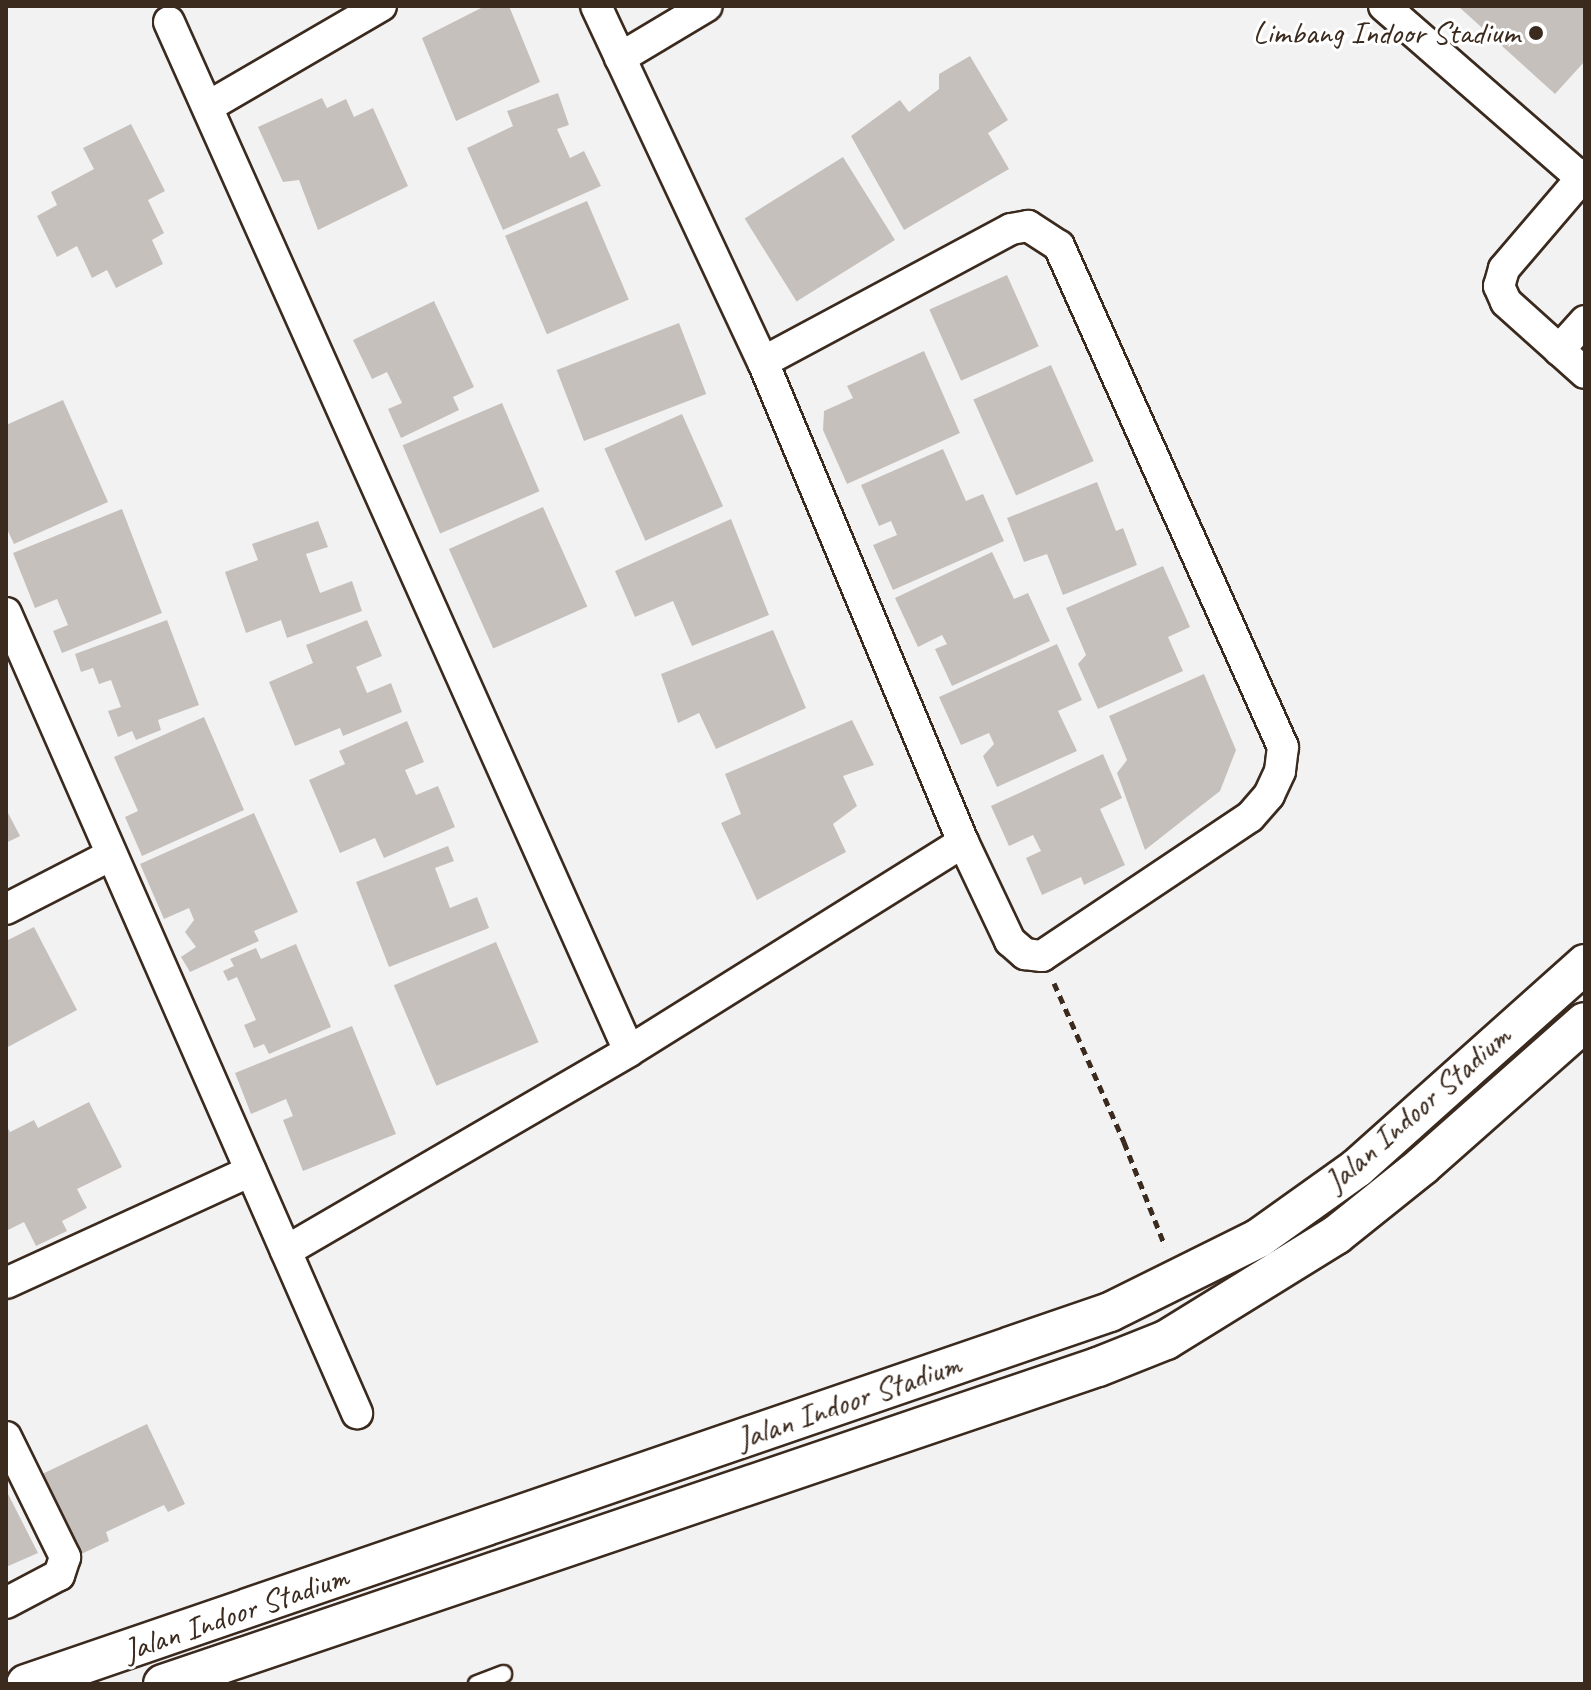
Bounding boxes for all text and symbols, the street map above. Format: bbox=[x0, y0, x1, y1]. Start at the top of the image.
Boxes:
place label: Limbang Indoor Stadium bbox=[1251, 14, 1520, 52]
marker: Limbang Indoor Stadium bbox=[1527, 24, 1545, 42]
street label: Jalan Indoor Stadium bbox=[1317, 1018, 1519, 1200]
street label: Jalan Indoor Stadium bbox=[732, 1346, 966, 1458]
street label: Jalan Indoor Stadium bbox=[119, 1558, 353, 1670]

